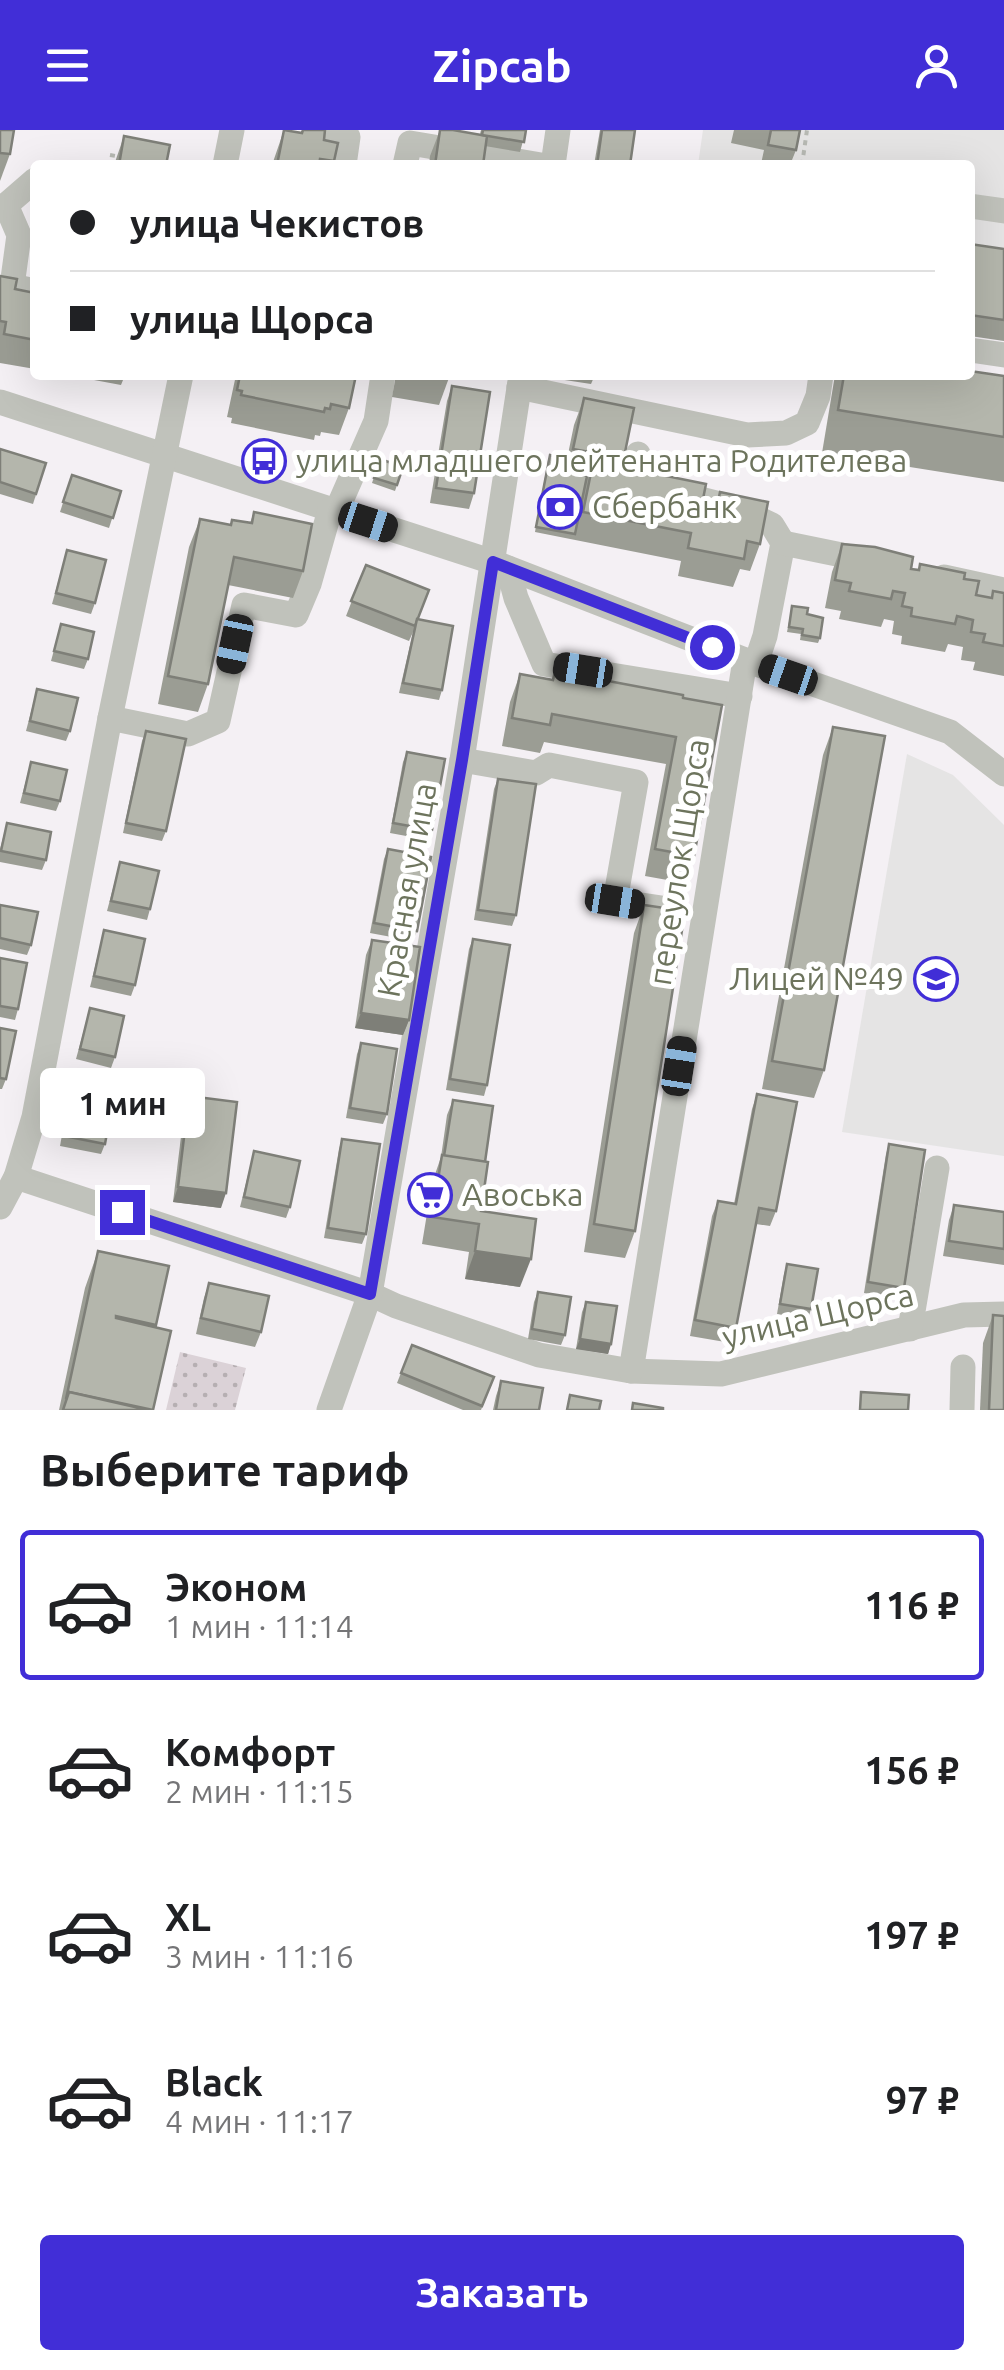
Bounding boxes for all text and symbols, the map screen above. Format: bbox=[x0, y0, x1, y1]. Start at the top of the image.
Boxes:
icon: menu bbox=[40, 38, 95, 93]
icon: person bbox=[909, 38, 964, 93]
text: Zipcab bbox=[432, 40, 572, 91]
text: улица Чекистов bbox=[130, 202, 424, 244]
text: улица Щорса bbox=[130, 298, 374, 340]
bus stop icon: улица младшего лейтенанта Родителева bbox=[241, 438, 287, 484]
place label: улица младшего лейтенанта Родителева bbox=[296, 442, 907, 478]
bank icon: Сбербанк bbox=[537, 484, 583, 530]
place label: Сбербанк bbox=[592, 488, 737, 524]
car bbox=[335, 498, 401, 546]
car bbox=[214, 612, 256, 676]
route start bbox=[690, 625, 735, 670]
car bbox=[551, 650, 615, 690]
car bbox=[755, 651, 821, 699]
street label: переулок Щорса bbox=[641, 736, 715, 988]
street label: Красная улица bbox=[369, 780, 443, 1000]
car bbox=[583, 881, 647, 921]
school or university icon: Лицей №49 bbox=[913, 956, 959, 1002]
place label: Лицей №49 bbox=[729, 960, 904, 996]
car bbox=[659, 1034, 699, 1098]
callout: 1 мин bbox=[39, 1067, 204, 1137]
text: 1 мин bbox=[78, 1085, 167, 1121]
supermarket icon: Авоська bbox=[407, 1172, 453, 1218]
place label: Авоська bbox=[462, 1176, 584, 1212]
route end bbox=[100, 1190, 145, 1235]
street label: улица Щорса bbox=[719, 1276, 917, 1355]
text: Выберите тариф bbox=[40, 1444, 410, 1495]
icon: car bbox=[45, 1560, 135, 1650]
text: Эконом bbox=[165, 1566, 307, 1608]
text: 116 ₽ bbox=[864, 1584, 959, 1626]
text: 1 мин · 11:14 bbox=[165, 1608, 354, 1644]
icon: car bbox=[45, 1725, 135, 1815]
text: Комфорт bbox=[165, 1731, 335, 1773]
text: 156 ₽ bbox=[864, 1749, 959, 1791]
text: 2 мин · 11:15 bbox=[165, 1773, 354, 1809]
icon: car bbox=[45, 1890, 135, 1980]
text: XL bbox=[165, 1896, 211, 1938]
text: 197 ₽ bbox=[864, 1914, 959, 1956]
text: 3 мин · 11:16 bbox=[165, 1938, 354, 1974]
icon: car bbox=[45, 2055, 135, 2145]
text: Black bbox=[165, 2061, 263, 2103]
text: 97 ₽ bbox=[886, 2079, 959, 2121]
text: 4 мин · 11:17 bbox=[165, 2103, 354, 2139]
button: Заказать bbox=[40, 2235, 964, 2350]

